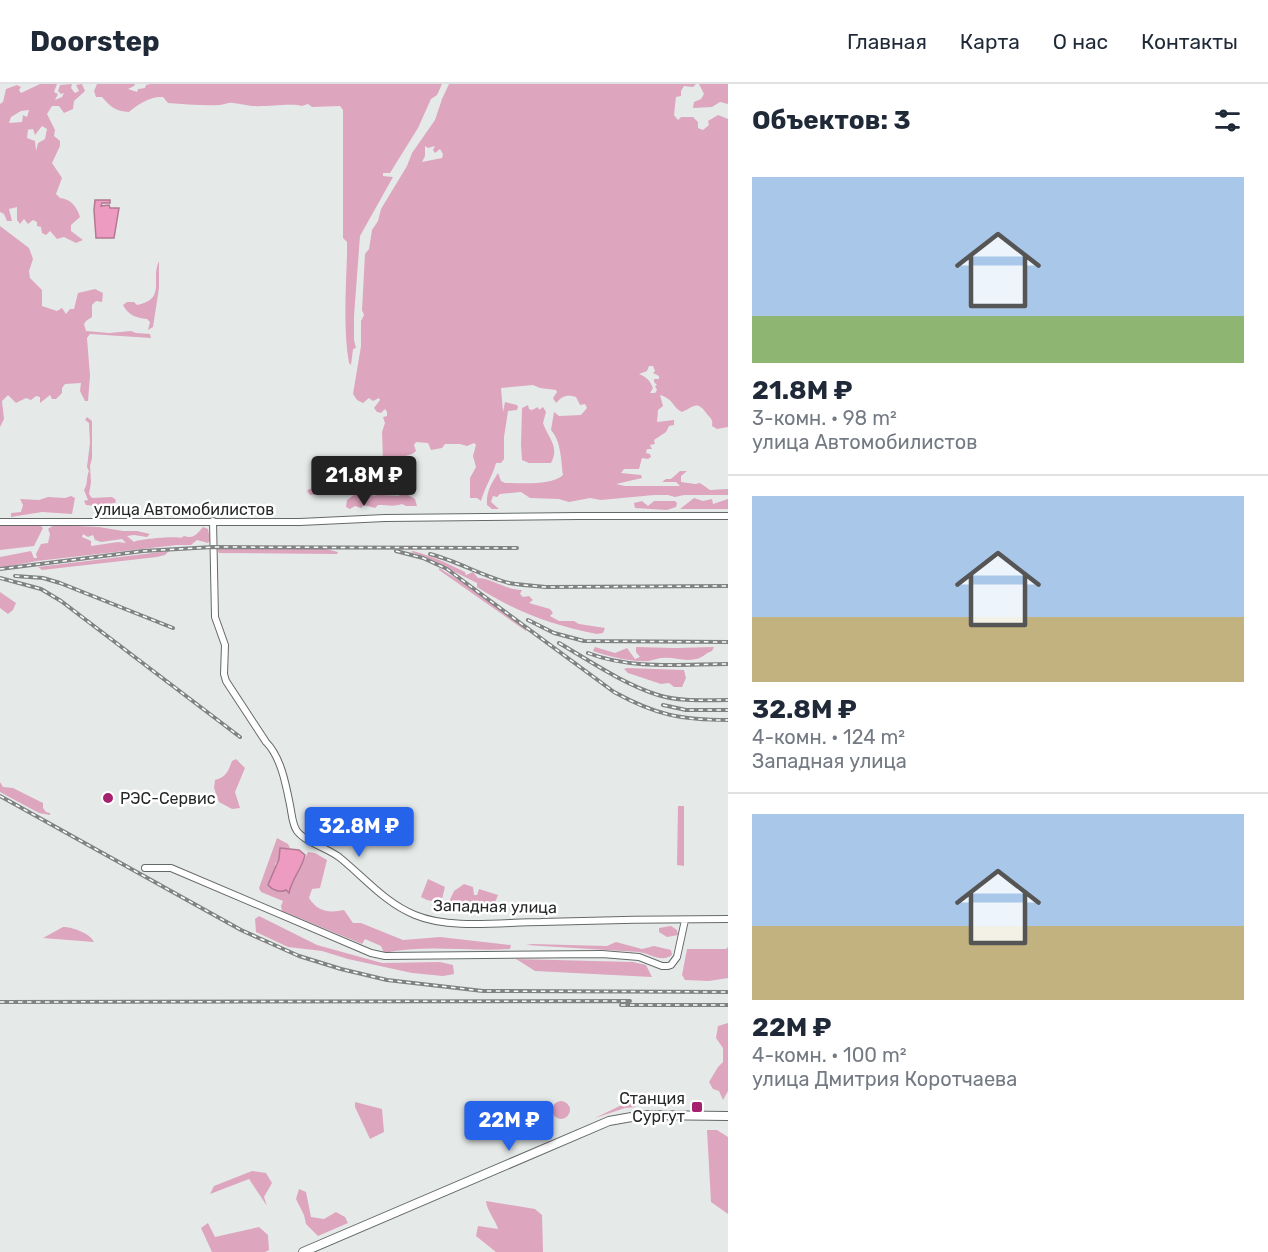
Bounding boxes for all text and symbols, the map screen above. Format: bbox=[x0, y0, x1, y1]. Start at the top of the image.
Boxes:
text: Doorstep bbox=[30, 25, 160, 58]
text: Главная bbox=[847, 29, 927, 54]
text: Карта bbox=[960, 29, 1020, 54]
text: О нас bbox=[1053, 29, 1108, 54]
text: Контакты bbox=[1141, 29, 1238, 54]
icon: filters bbox=[1211, 104, 1244, 137]
text: Объектов: 3 bbox=[752, 105, 911, 136]
icon: home bbox=[944, 216, 1052, 324]
text: 21.8M ₽ bbox=[752, 375, 853, 406]
text: 3-комн. · 98 m² bbox=[752, 406, 897, 430]
text: улица Автомобилистов bbox=[752, 430, 977, 454]
pin: 21.8M ₽ bbox=[309, 456, 419, 507]
text: 21.8M ₽ bbox=[325, 463, 403, 487]
street label: улица Автомобилистов bbox=[94, 500, 274, 519]
icon: home bbox=[944, 535, 1052, 643]
text: 32.8M ₽ bbox=[752, 694, 857, 725]
text: 4-комн. · 124 m² bbox=[752, 725, 905, 749]
text: Западная улица bbox=[752, 749, 907, 773]
place label: РЭС-Сервис bbox=[120, 789, 216, 808]
marker: РЭС-Сервис bbox=[101, 791, 115, 805]
pin: 32.8M ₽ bbox=[304, 807, 414, 858]
text: 32.8M ₽ bbox=[319, 814, 399, 838]
icon: home bbox=[944, 853, 1052, 961]
street label: Западная улица bbox=[433, 896, 557, 917]
text: 22M ₽ bbox=[752, 1012, 832, 1043]
text: 4-комн. · 100 m² bbox=[752, 1043, 907, 1067]
text: улица Дмитрия Коротчаева bbox=[752, 1067, 1017, 1091]
place label: Станция Сургут bbox=[619, 1089, 685, 1126]
marker: Станция Сургут bbox=[690, 1100, 704, 1114]
pin: 22M ₽ bbox=[467, 1101, 551, 1152]
text: 22M ₽ bbox=[478, 1108, 540, 1132]

